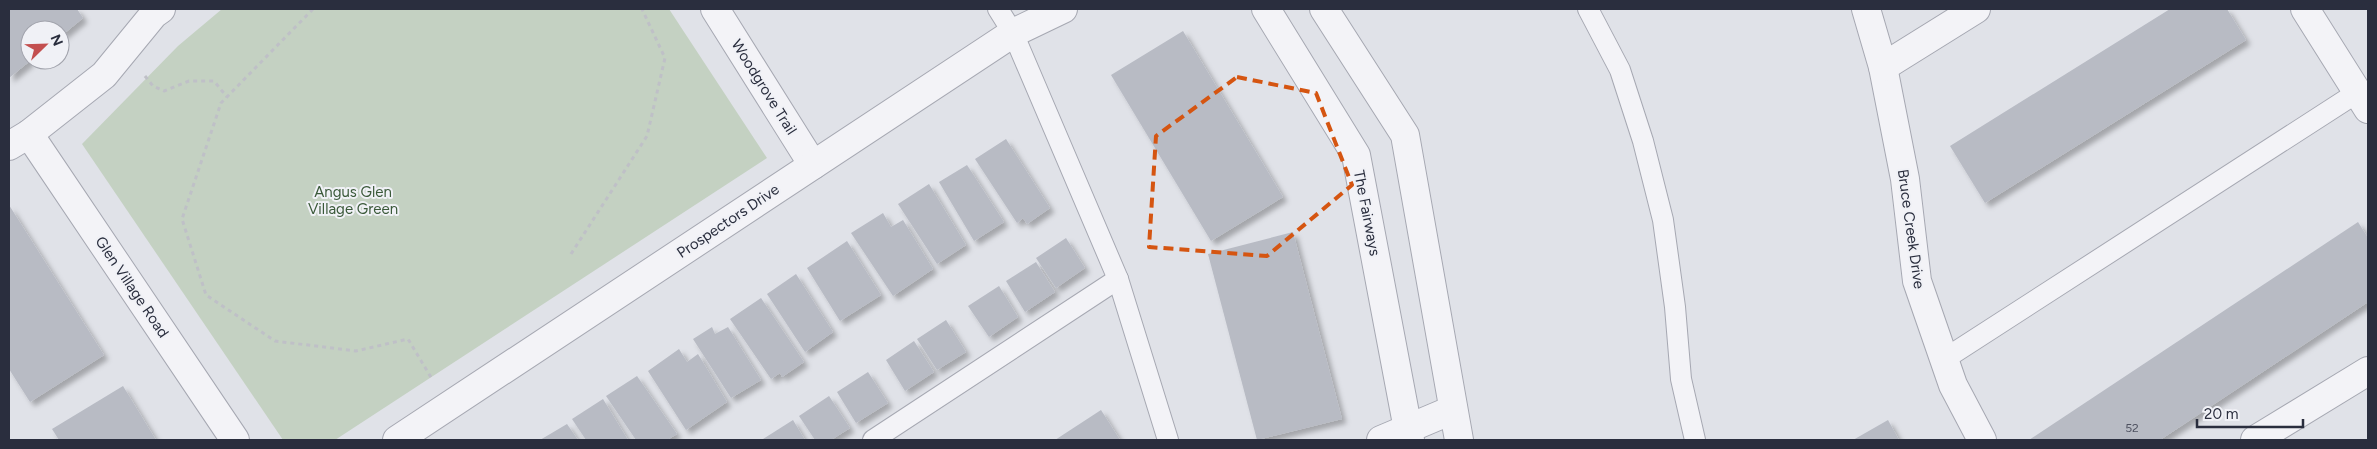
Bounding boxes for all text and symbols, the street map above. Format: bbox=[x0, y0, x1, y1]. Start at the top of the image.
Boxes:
north arrow bbox=[20, 20, 70, 70]
text: N bbox=[47, 32, 66, 48]
street label: Woodgrove Trail bbox=[727, 36, 801, 138]
street label: Bruce Creek Drive bbox=[1894, 168, 1928, 290]
street label: The Fairways bbox=[1350, 169, 1384, 257]
street label: Prospectors Drive bbox=[673, 180, 783, 262]
park label: Angus Glen Village Green bbox=[308, 183, 398, 218]
street label: Glen Village Road bbox=[91, 233, 173, 341]
scale bar bbox=[2197, 396, 2303, 428]
text: 20 m bbox=[2204, 405, 2238, 423]
house number: 52 bbox=[2125, 421, 2139, 435]

